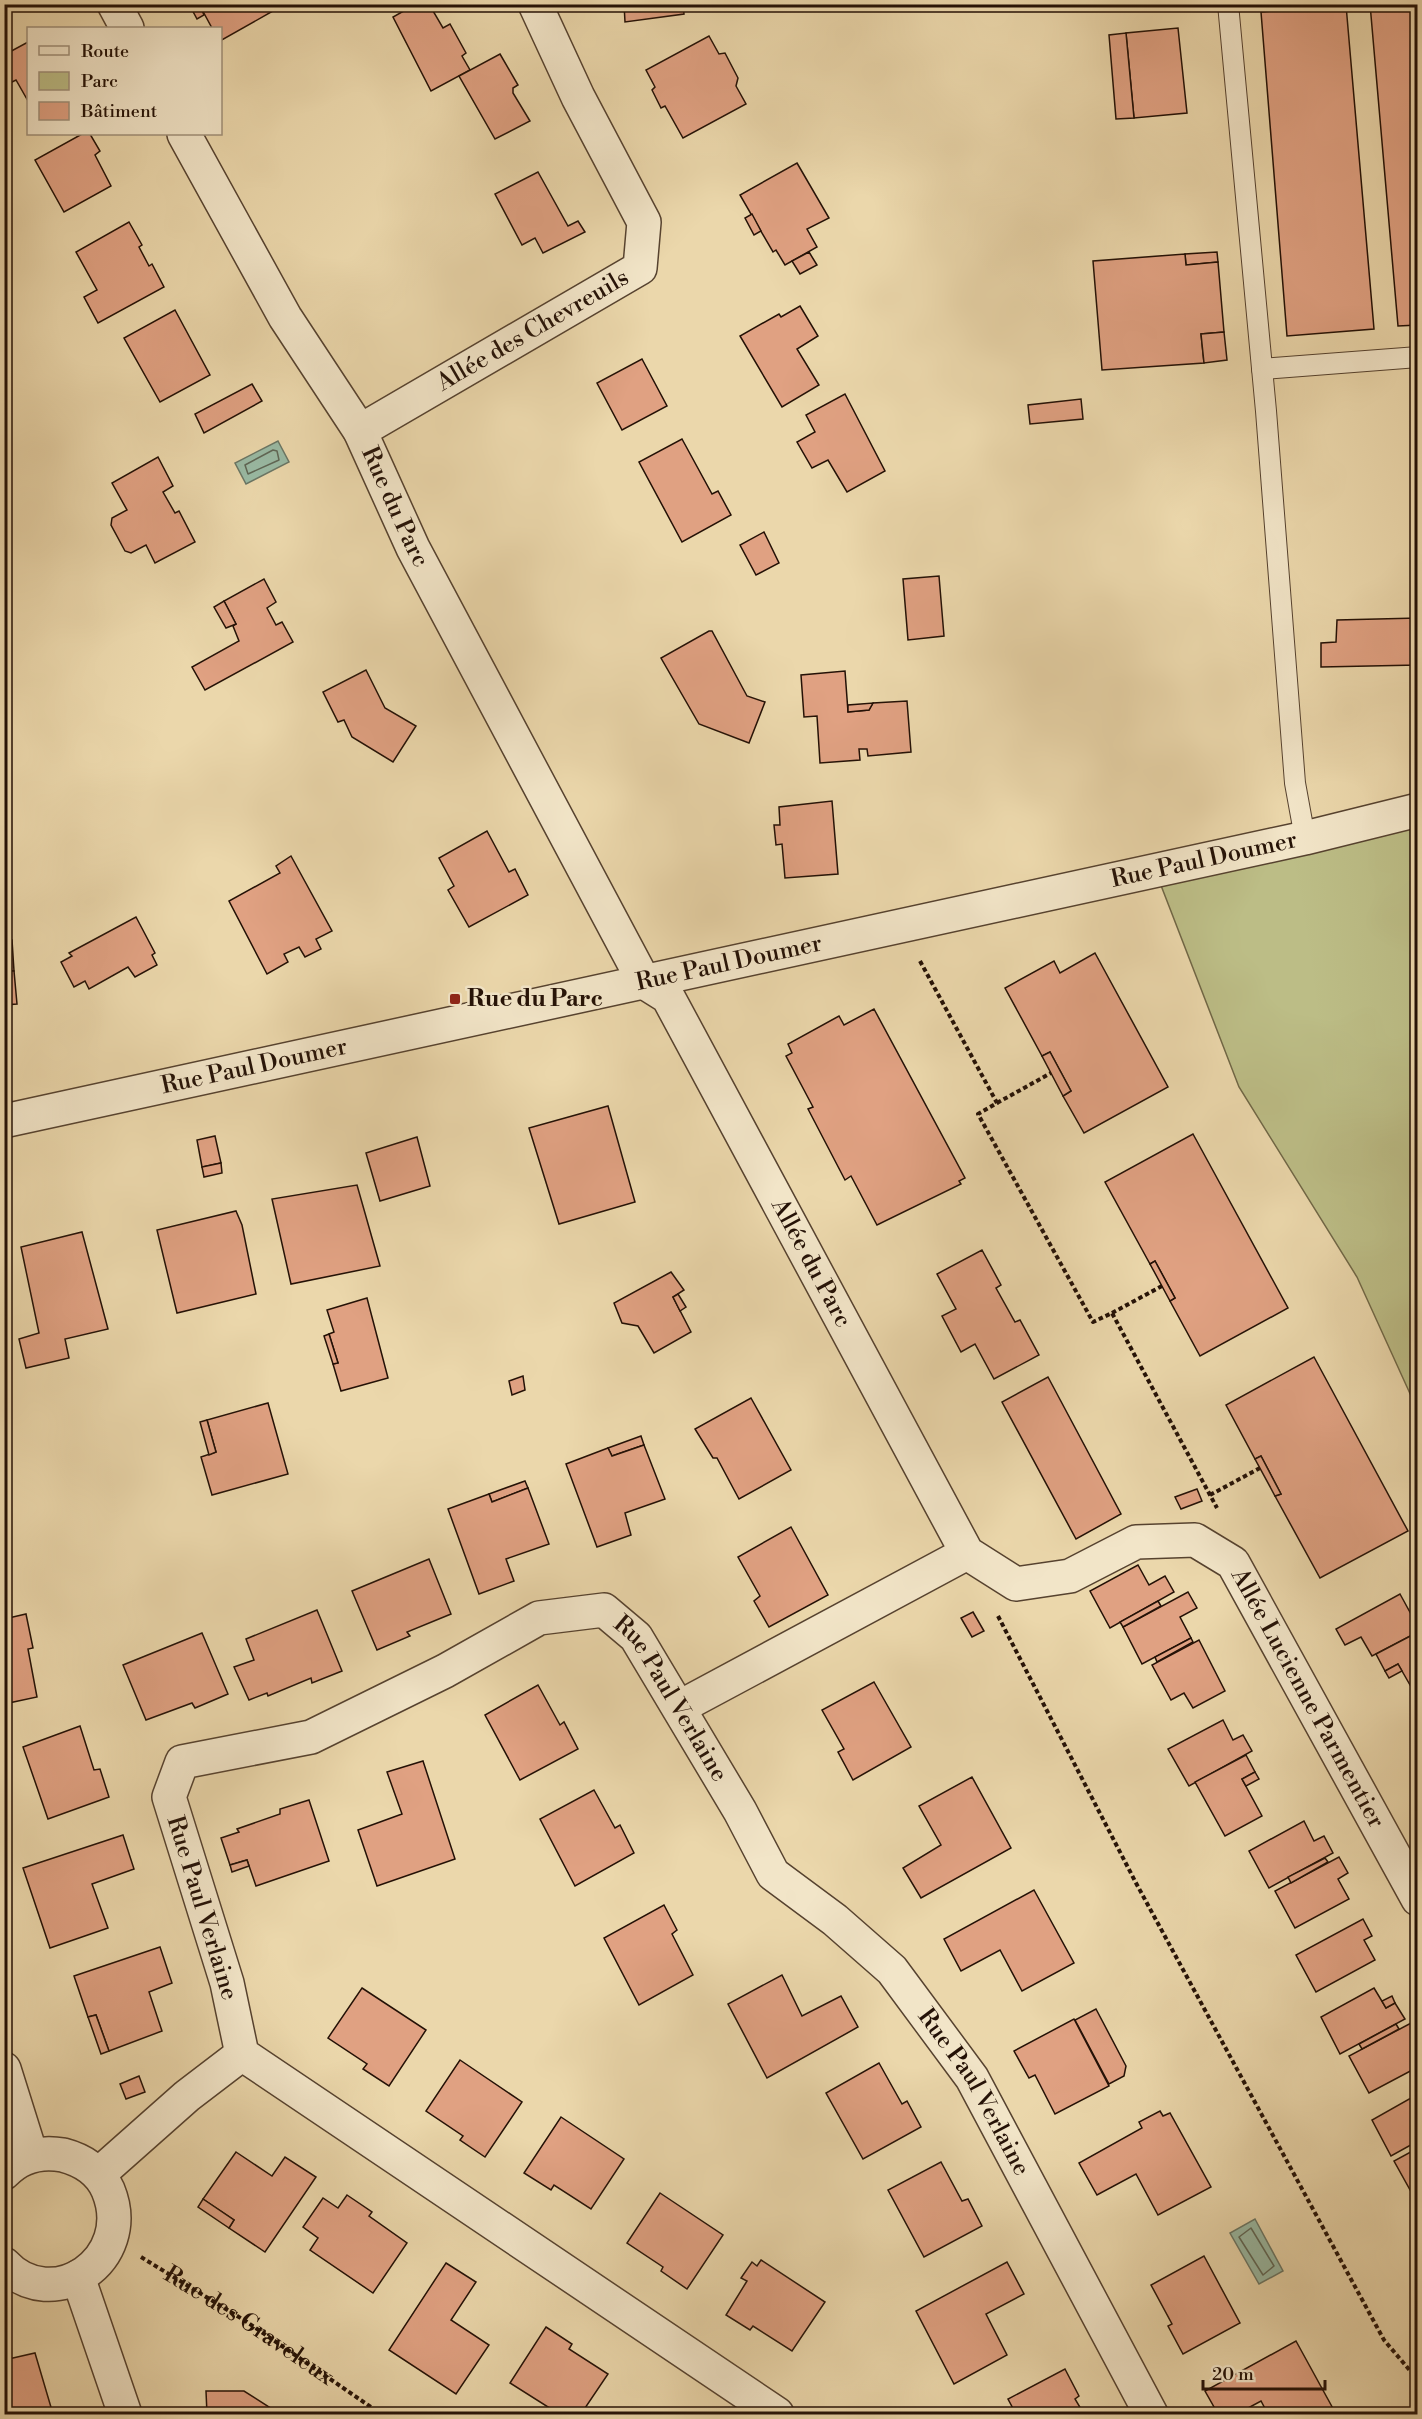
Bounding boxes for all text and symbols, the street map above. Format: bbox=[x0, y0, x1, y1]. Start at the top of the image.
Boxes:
legend bbox=[27, 27, 222, 135]
text: Route bbox=[81, 40, 129, 63]
text: Parc bbox=[81, 70, 118, 93]
text: Bâtiment bbox=[80, 100, 158, 123]
street label: Allée des Chevreuils bbox=[430, 263, 634, 399]
street label: Rue du Parc bbox=[354, 442, 435, 572]
street label: Rue Paul Doumer bbox=[1108, 825, 1300, 895]
street label: Rue Paul Doumer bbox=[633, 928, 825, 998]
place label: Rue du Parc bbox=[467, 984, 603, 1014]
marker: Rue du Parc bbox=[448, 992, 462, 1006]
street label: Rue Paul Doumer bbox=[158, 1032, 350, 1101]
street label: Allée du Parc bbox=[764, 1193, 858, 1333]
street label: Allée Lucienne Parmentier bbox=[1224, 1562, 1391, 1833]
street label: Rue Paul Verlaine bbox=[607, 1609, 734, 1787]
street label: Rue Paul Verlaine bbox=[160, 1812, 244, 2004]
street label: Rue Paul Verlaine bbox=[911, 2003, 1036, 2181]
street label: Rue des Graveleux bbox=[158, 2260, 341, 2393]
scale bar bbox=[1203, 2353, 1324, 2391]
text: 20 m bbox=[1212, 2363, 1254, 2386]

